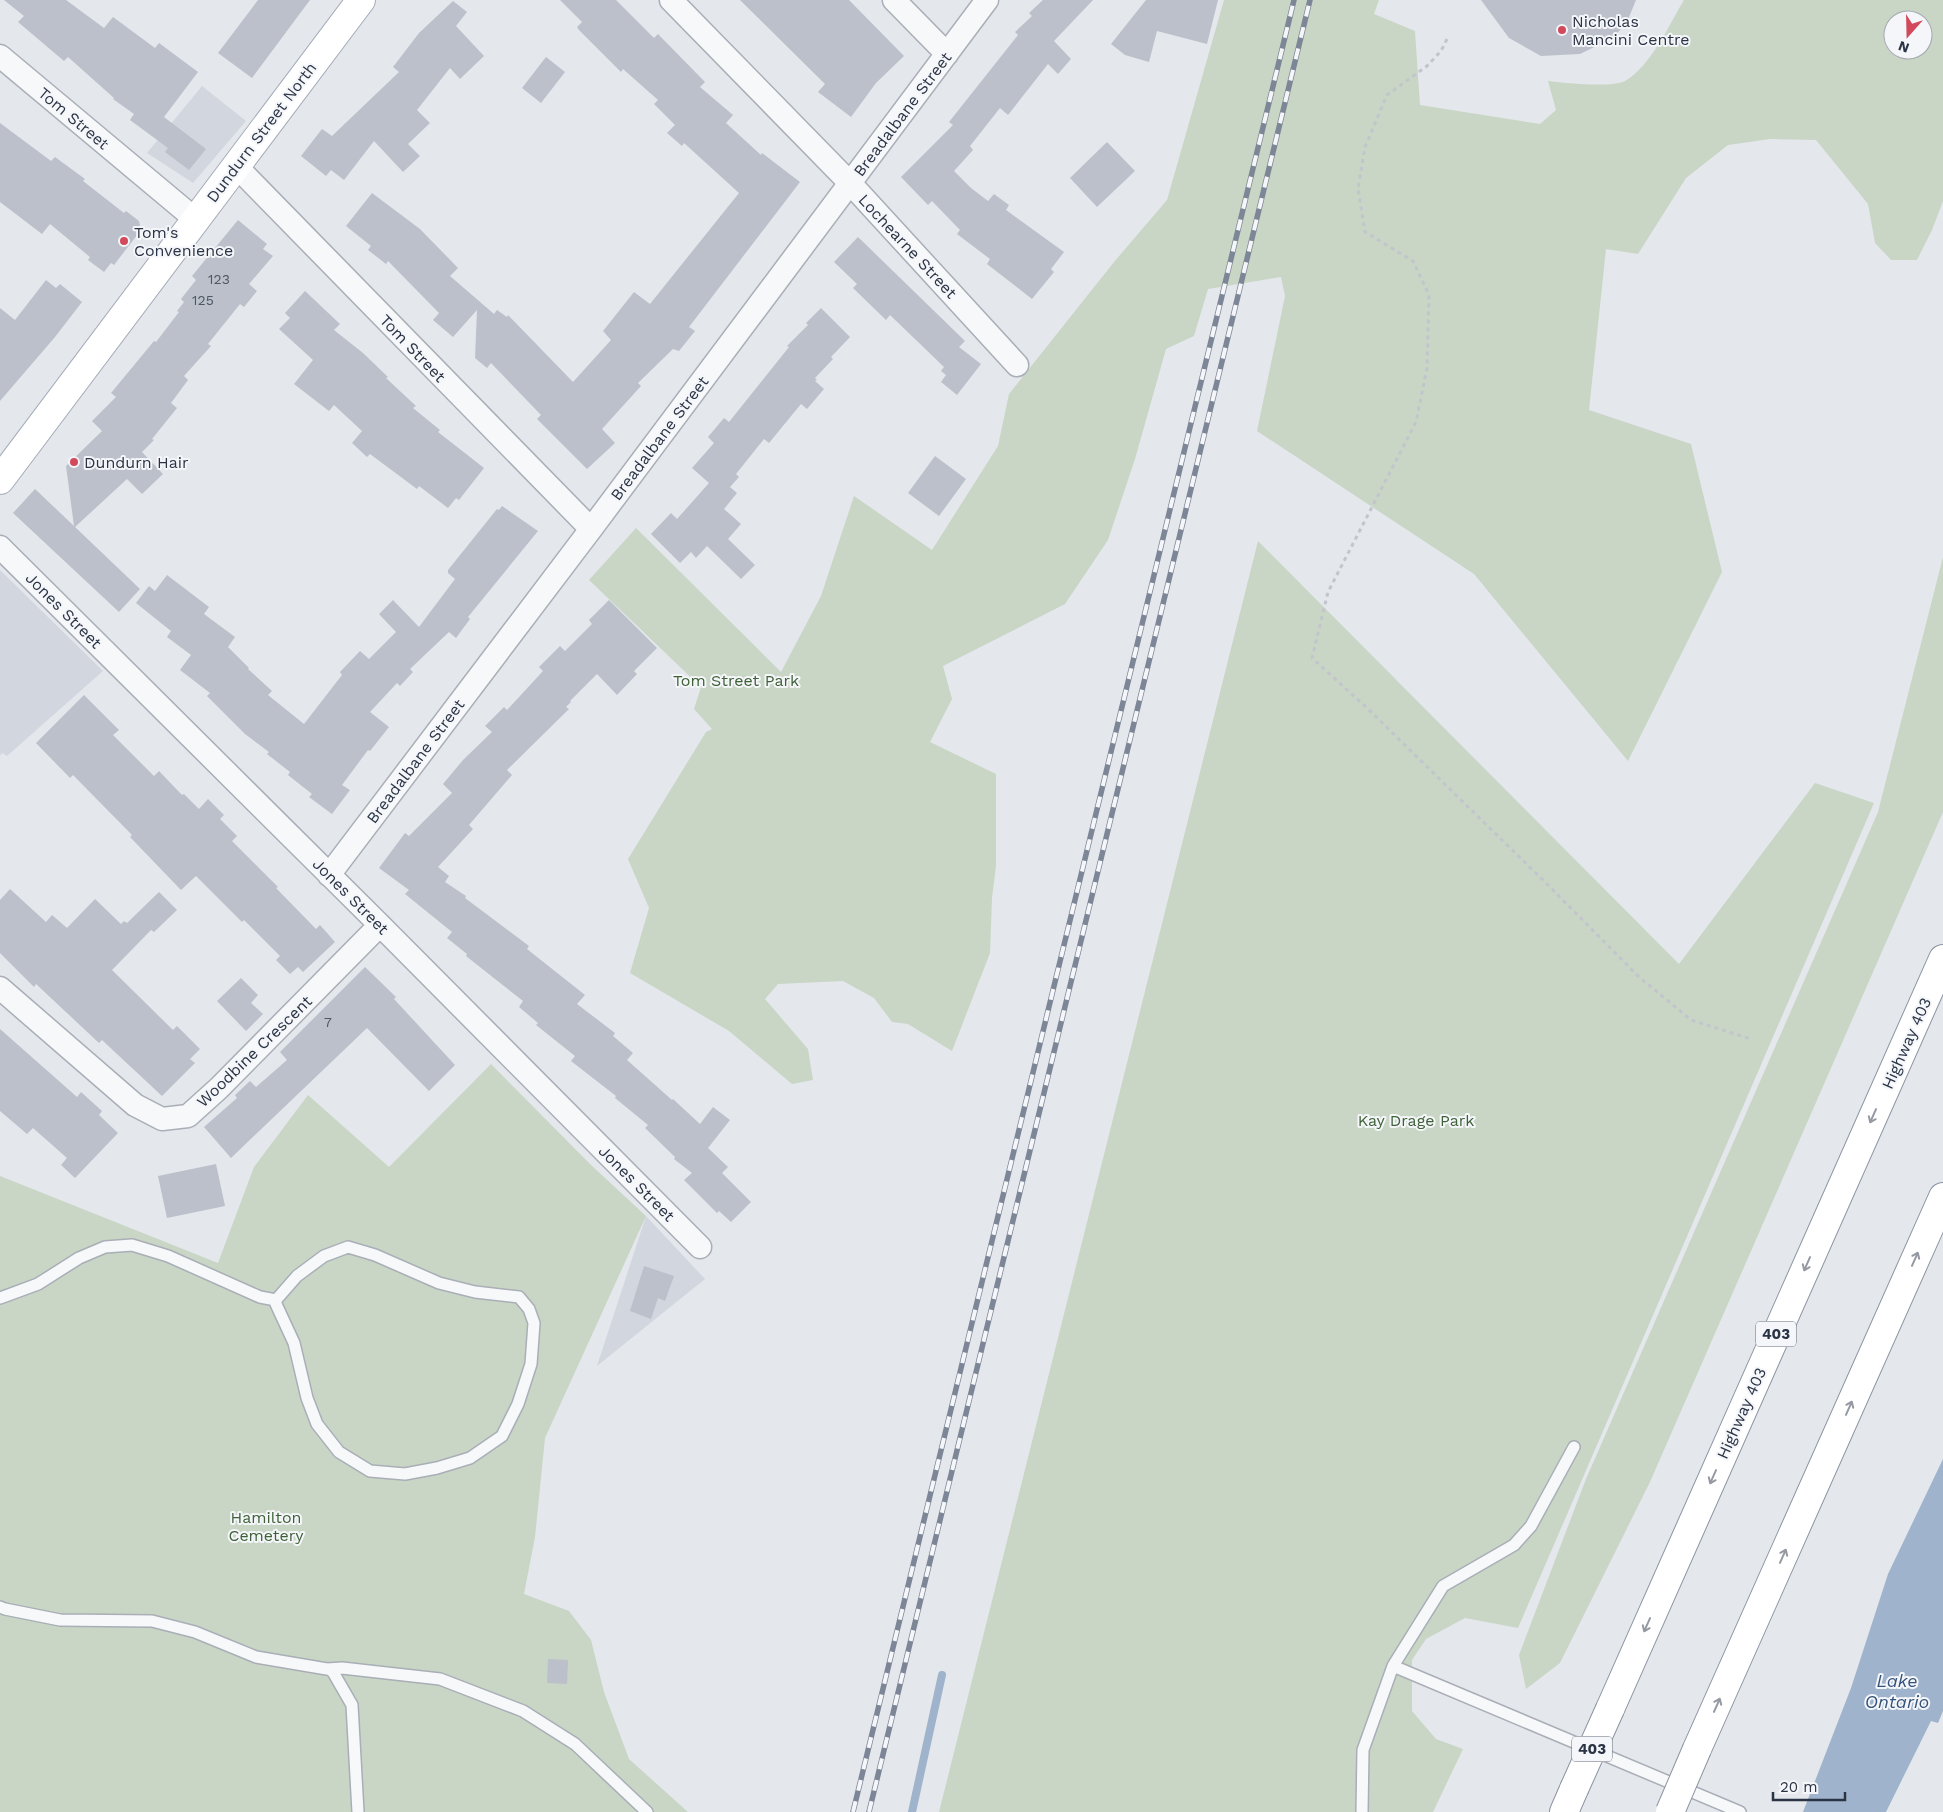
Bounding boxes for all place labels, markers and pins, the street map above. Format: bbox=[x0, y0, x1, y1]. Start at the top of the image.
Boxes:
place label: Nicholas Mancini Centre bbox=[1572, 12, 1690, 49]
marker: Nicholas Mancini Centre bbox=[1556, 24, 1568, 36]
place label: Tom's Convenience bbox=[134, 223, 233, 260]
marker: Tom's Convenience bbox=[118, 235, 130, 247]
place label: Dundurn Hair bbox=[84, 453, 189, 472]
marker: Dundurn Hair bbox=[68, 456, 80, 468]

